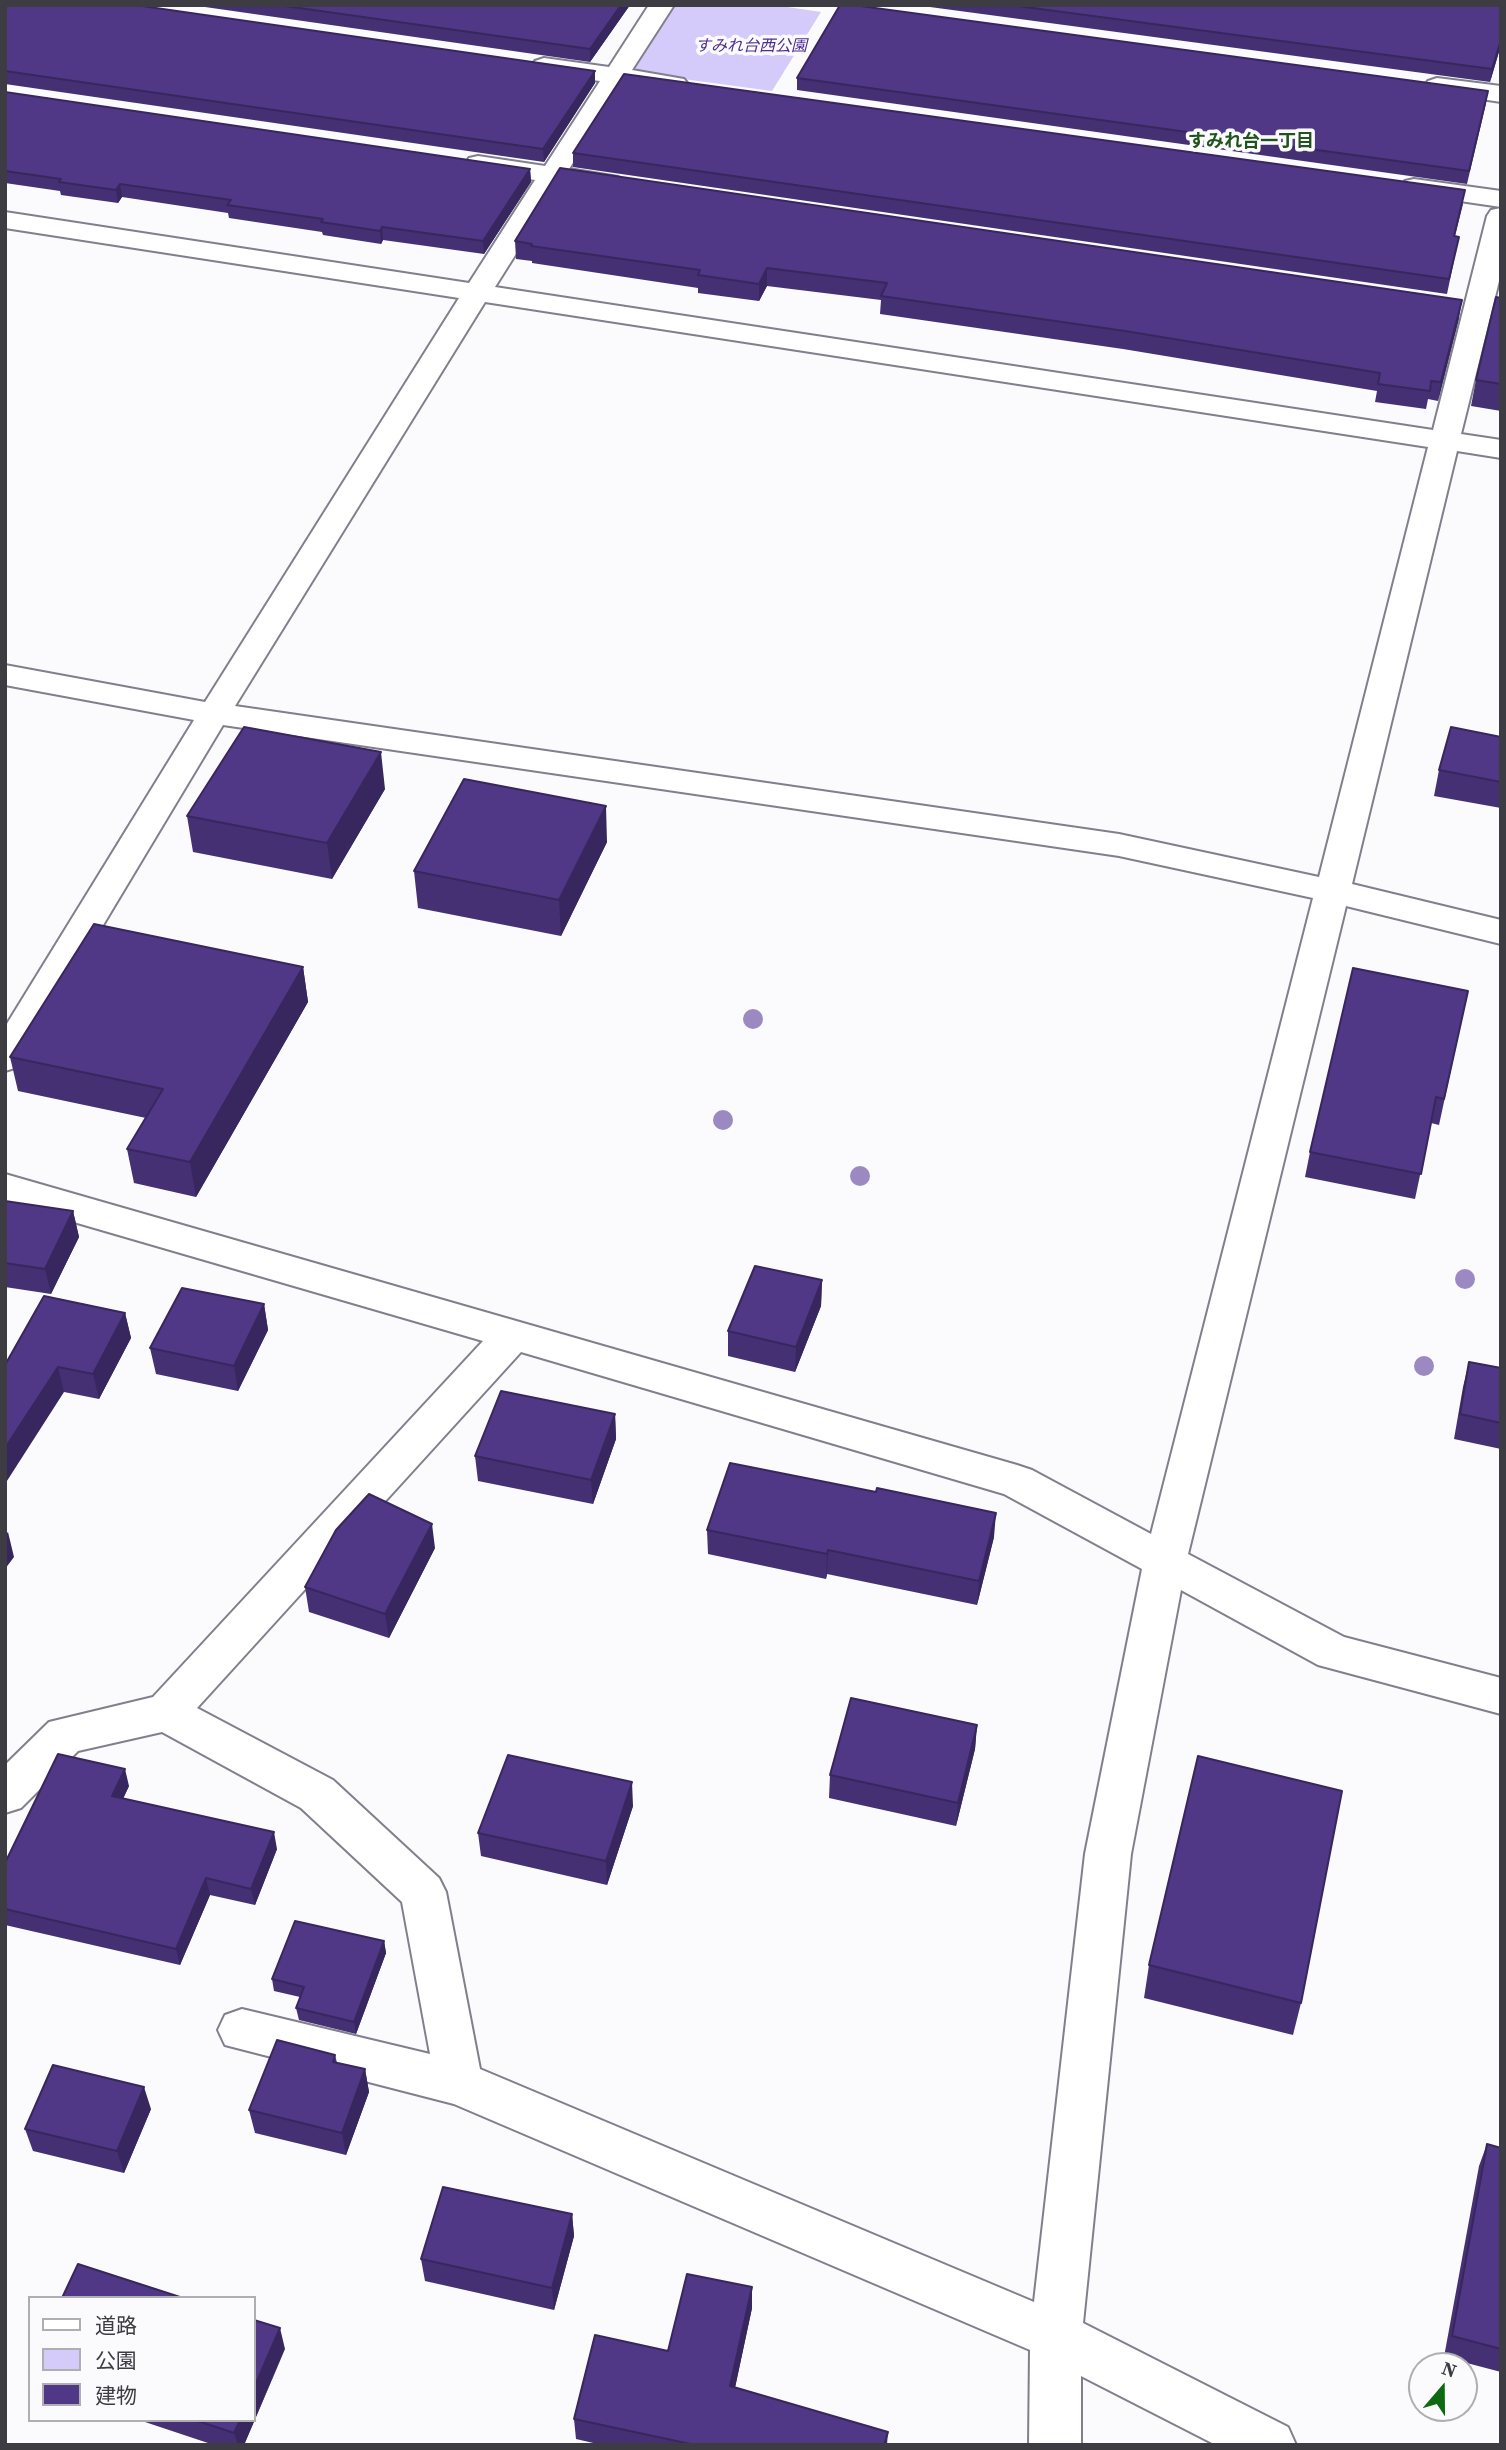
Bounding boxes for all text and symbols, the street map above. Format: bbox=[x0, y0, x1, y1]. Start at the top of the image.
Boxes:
park label: すみれ台西公園 bbox=[695, 37, 807, 57]
district label: すみれ台一丁目 bbox=[1188, 131, 1314, 153]
legend bbox=[28, 2296, 256, 2422]
text: 道路 bbox=[95, 2311, 137, 2340]
text: 公園 bbox=[95, 2346, 137, 2375]
north arrow bbox=[1408, 2352, 1478, 2422]
text: N bbox=[1439, 2355, 1460, 2384]
text: 建物 bbox=[95, 2381, 137, 2410]

